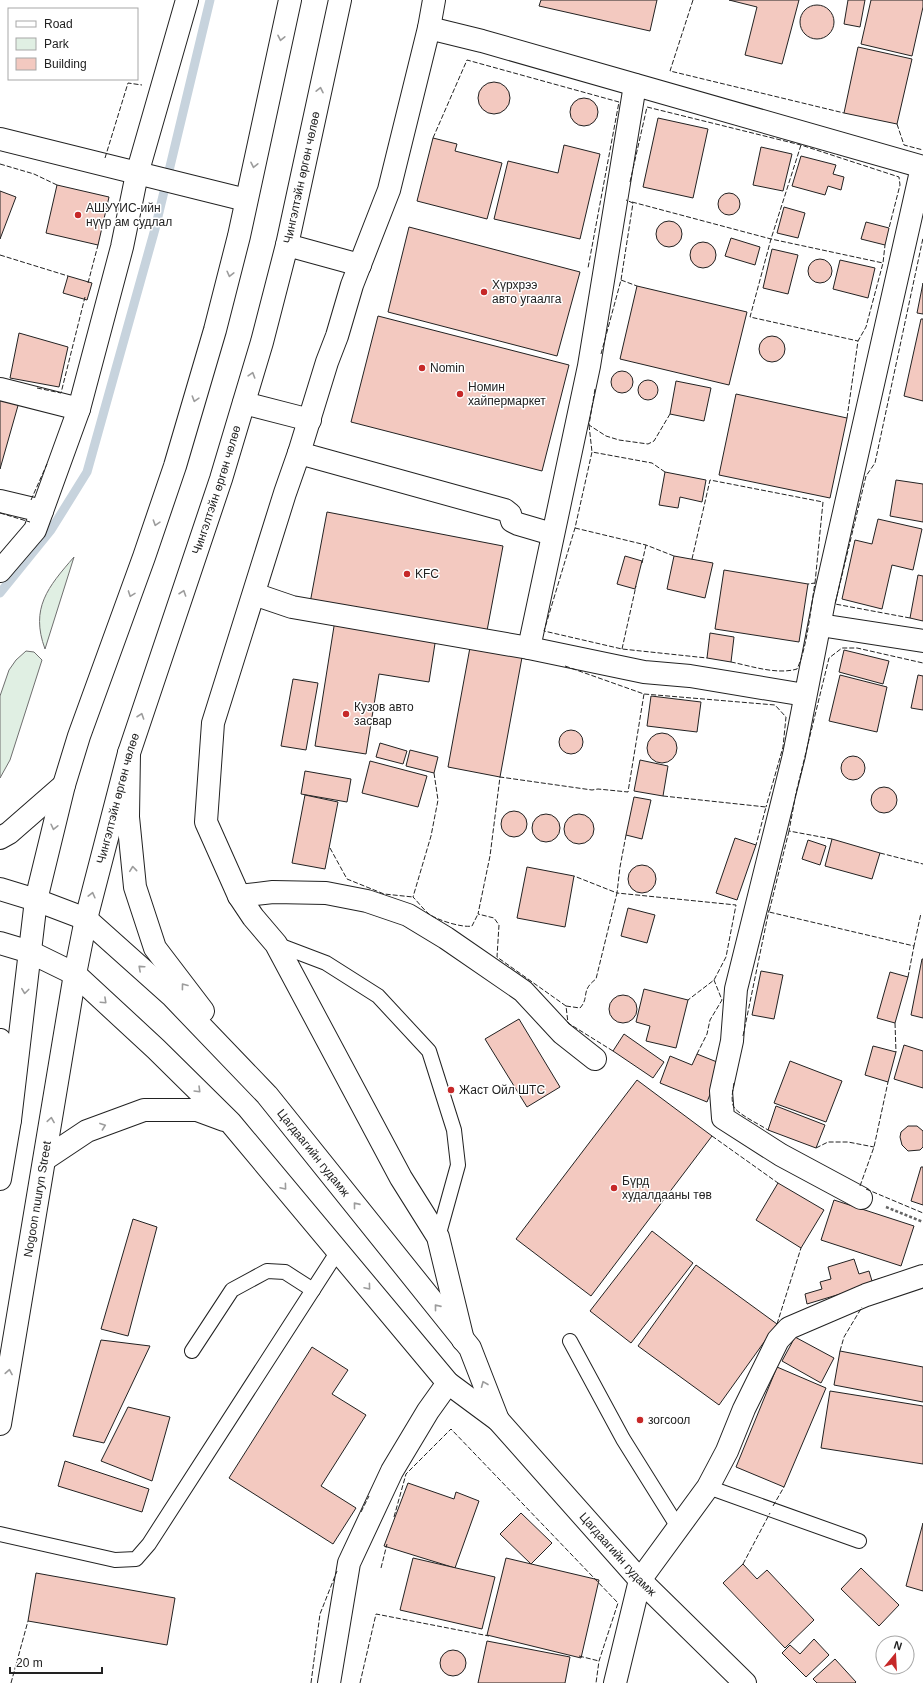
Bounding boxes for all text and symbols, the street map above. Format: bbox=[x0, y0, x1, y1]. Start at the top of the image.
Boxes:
legend bbox=[8, 8, 138, 80]
text: Road bbox=[44, 17, 73, 31]
one-way arrow bbox=[278, 35, 286, 41]
text: Park bbox=[44, 37, 70, 51]
text: Building bbox=[44, 57, 87, 71]
one-way arrow bbox=[316, 87, 324, 93]
street label: Чингэлтэйн өргөн чөлөө bbox=[281, 110, 323, 245]
one-way arrow bbox=[250, 162, 258, 168]
place label: АШУҮИС-ийн нүүр ам судлал bbox=[86, 201, 172, 229]
marker: АШУҮИС-ийн нүүр ам судлал bbox=[73, 210, 83, 220]
one-way arrow bbox=[226, 270, 235, 277]
place label: Хүрхрээ авто угаалга bbox=[492, 278, 562, 306]
marker: Хүрхрээ авто угаалга bbox=[479, 287, 489, 297]
place label: Nomin bbox=[430, 361, 465, 375]
marker: Nomin bbox=[417, 363, 427, 373]
one-way arrow bbox=[248, 372, 256, 379]
place label: Номин хайпермаркет bbox=[468, 380, 546, 408]
marker: Номин хайпермаркет bbox=[455, 389, 465, 399]
one-way arrow bbox=[191, 395, 200, 402]
street label: Чингэлтэйн өргөн чөлөө bbox=[189, 423, 244, 556]
one-way arrow bbox=[152, 519, 160, 526]
place label: KFC bbox=[415, 567, 439, 581]
marker: KFC bbox=[402, 569, 412, 579]
one-way arrow bbox=[178, 589, 187, 596]
one-way arrow bbox=[127, 590, 135, 597]
place label: Кузов авто засвар bbox=[354, 700, 414, 728]
marker: Кузов авто засвар bbox=[341, 709, 351, 719]
one-way arrow bbox=[137, 712, 145, 719]
street label: Чингэлтэйн өргөн чөлөө bbox=[94, 731, 142, 865]
one-way arrow bbox=[50, 824, 58, 831]
one-way arrow bbox=[129, 866, 138, 872]
one-way arrow bbox=[87, 892, 96, 899]
one-way arrow bbox=[138, 966, 146, 973]
one-way arrow bbox=[182, 984, 189, 991]
one-way arrow bbox=[21, 988, 30, 994]
one-way arrow bbox=[99, 996, 107, 1004]
place label: Жаст Ойл ШТС bbox=[459, 1083, 545, 1097]
marker: Жаст Ойл ШТС bbox=[446, 1085, 456, 1095]
one-way arrow bbox=[193, 1086, 201, 1093]
street label: Цагдаагийн гудамж bbox=[274, 1106, 353, 1199]
one-way arrow bbox=[46, 1117, 55, 1123]
one-way arrow bbox=[99, 1122, 106, 1130]
street label: Nogoon nuuryn Street bbox=[21, 1139, 54, 1258]
place label: Бүрд худалдааны төв bbox=[622, 1174, 712, 1202]
one-way arrow bbox=[280, 1183, 287, 1190]
marker: Бүрд худалдааны төв bbox=[609, 1183, 619, 1193]
one-way arrow bbox=[353, 1203, 360, 1210]
one-way arrow bbox=[363, 1282, 370, 1290]
one-way arrow bbox=[434, 1305, 441, 1312]
one-way arrow bbox=[4, 1369, 13, 1375]
one-way arrow bbox=[481, 1381, 489, 1389]
place label: зогсоол bbox=[648, 1413, 690, 1427]
marker: зогсоол bbox=[635, 1415, 645, 1425]
street label: Цагдаагийн гудамж bbox=[576, 1510, 659, 1599]
north arrow bbox=[875, 1635, 915, 1675]
text: N bbox=[892, 1639, 904, 1652]
scale bar bbox=[10, 1649, 102, 1675]
text: 20 m bbox=[16, 1656, 43, 1670]

